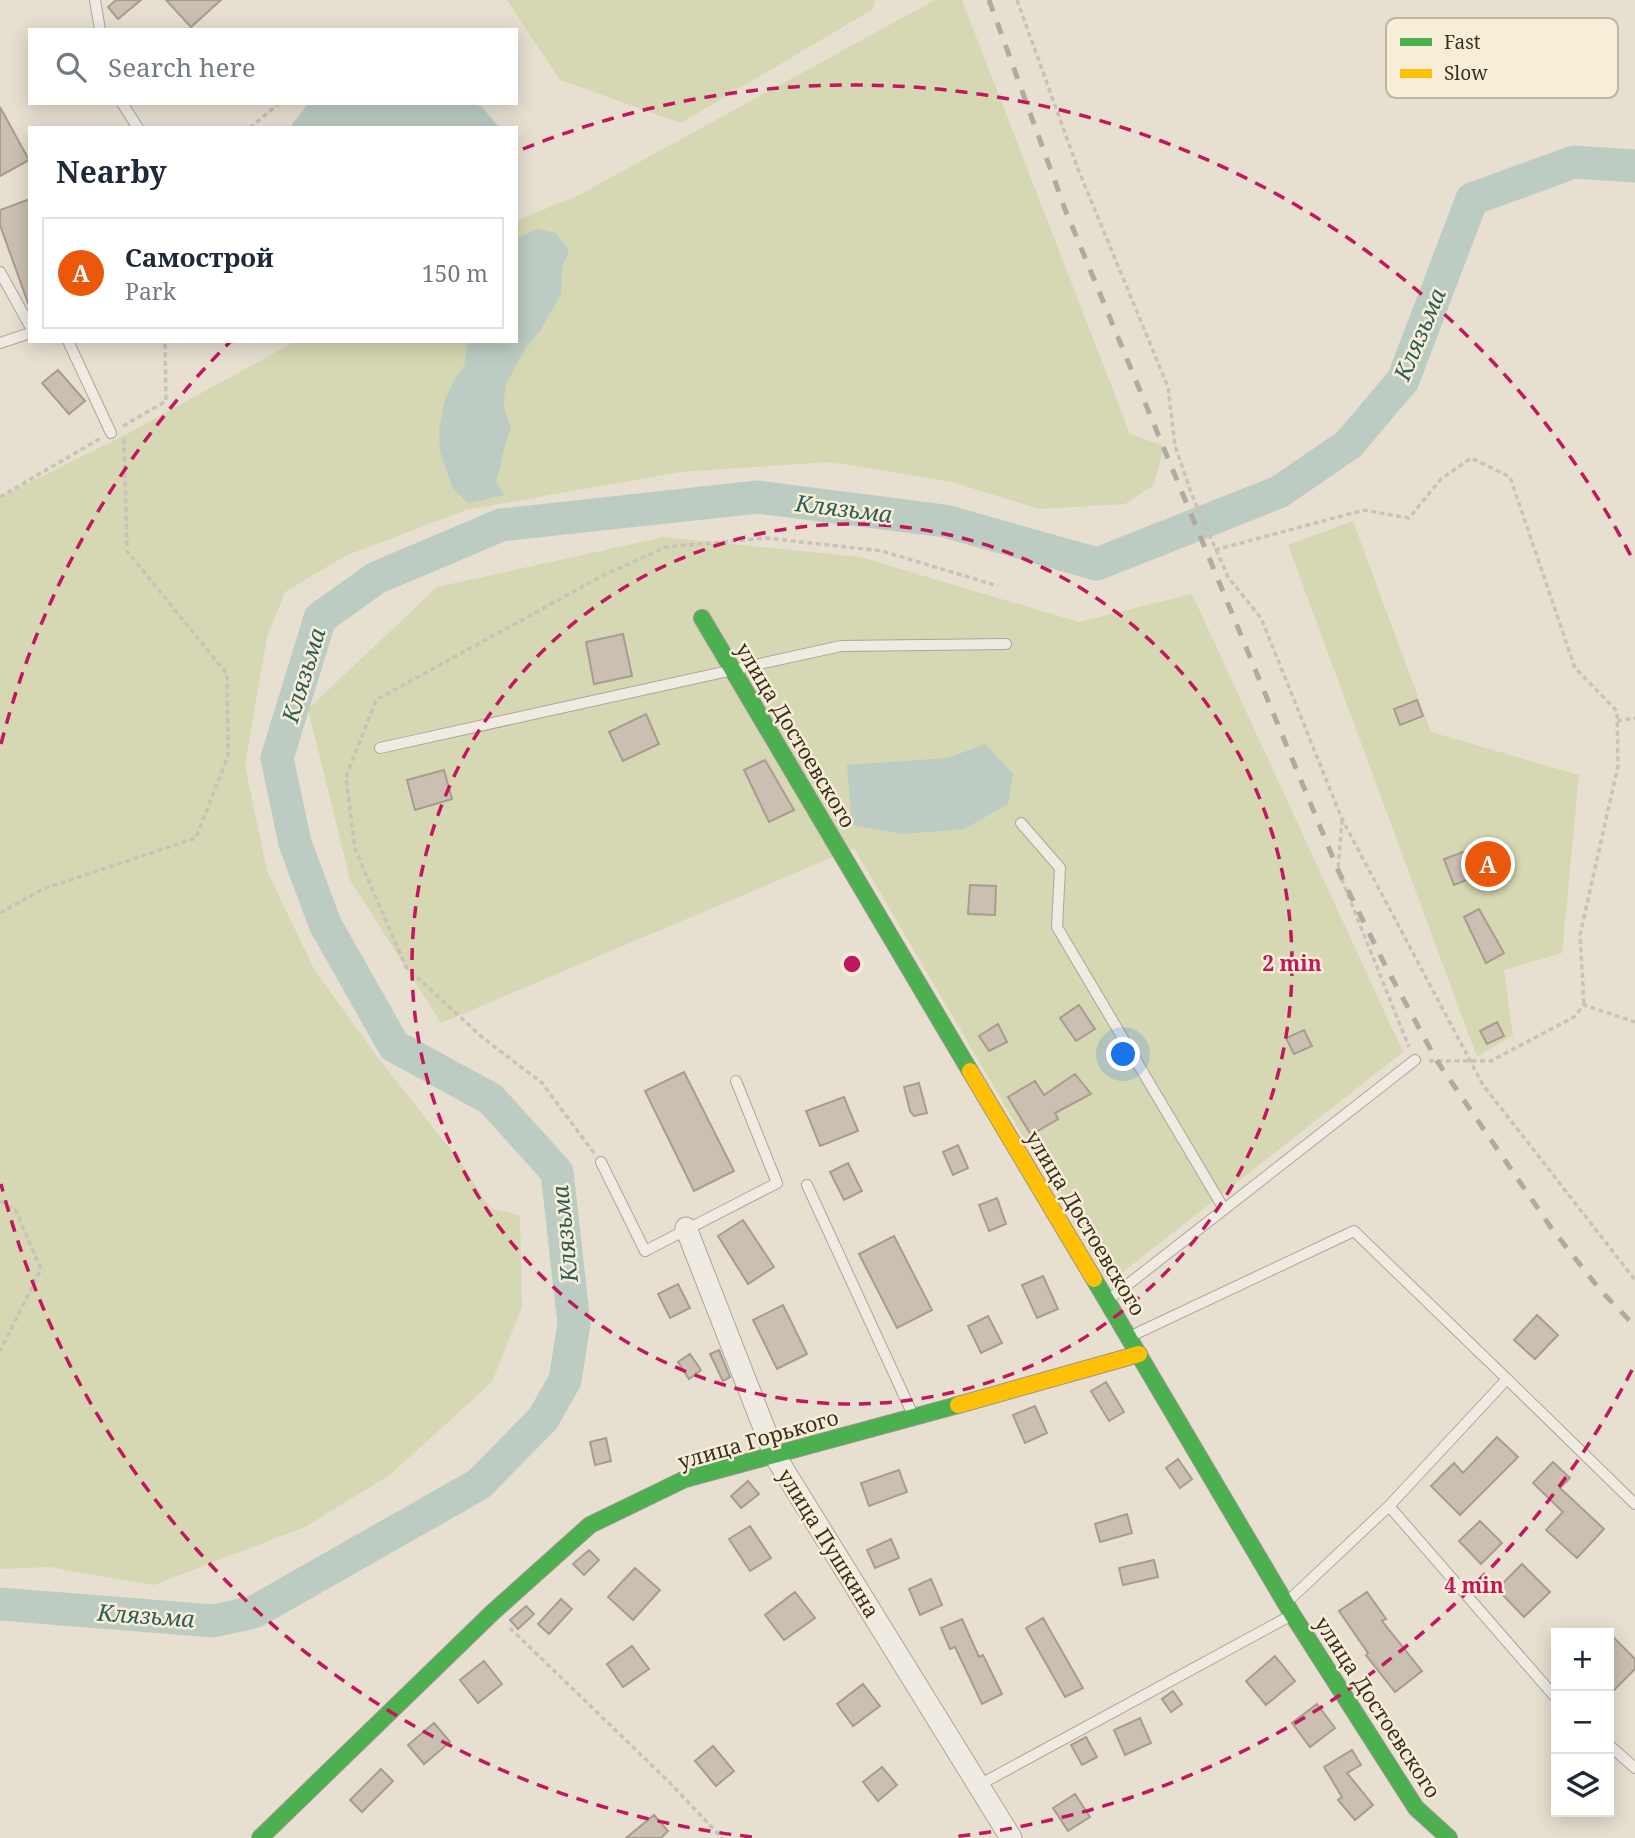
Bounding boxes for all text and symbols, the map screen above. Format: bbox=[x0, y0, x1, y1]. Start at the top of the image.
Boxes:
legend bbox=[1386, 18, 1618, 98]
search box bbox=[28, 28, 518, 105]
text: Fast bbox=[1444, 29, 1481, 55]
icon: search bbox=[52, 48, 90, 86]
text: Search here bbox=[108, 49, 256, 85]
text: Slow bbox=[1444, 60, 1488, 86]
text: Nearby bbox=[56, 151, 167, 192]
text: Самострой bbox=[125, 239, 274, 275]
text: A bbox=[72, 257, 90, 289]
text: 150 m bbox=[422, 257, 488, 289]
text: Park bbox=[125, 275, 176, 307]
water label: Клязьма bbox=[1385, 283, 1453, 386]
water label: Клязьма bbox=[793, 486, 894, 530]
water label: Клязьма bbox=[273, 624, 333, 727]
street label: улица Достоевского bbox=[730, 637, 862, 833]
pin: A bbox=[1465, 838, 1511, 890]
text: 2 min bbox=[1262, 949, 1322, 977]
centre of rings bbox=[840, 952, 864, 976]
your location bbox=[1106, 1037, 1140, 1071]
street label: улица Достоевского bbox=[1020, 1125, 1152, 1321]
water label: Клязьма bbox=[543, 1184, 585, 1285]
street label: улица Горького bbox=[675, 1403, 841, 1475]
street label: улица Пушкина bbox=[772, 1463, 886, 1623]
text: 4 min bbox=[1444, 1571, 1504, 1599]
water label: Клязьма bbox=[95, 1596, 196, 1634]
street label: улица Достоевского bbox=[1309, 1611, 1447, 1803]
map controls bbox=[1551, 1628, 1614, 1817]
button: + bbox=[1551, 1628, 1614, 1691]
button: − bbox=[1551, 1691, 1614, 1754]
button: layers bbox=[1551, 1754, 1614, 1817]

